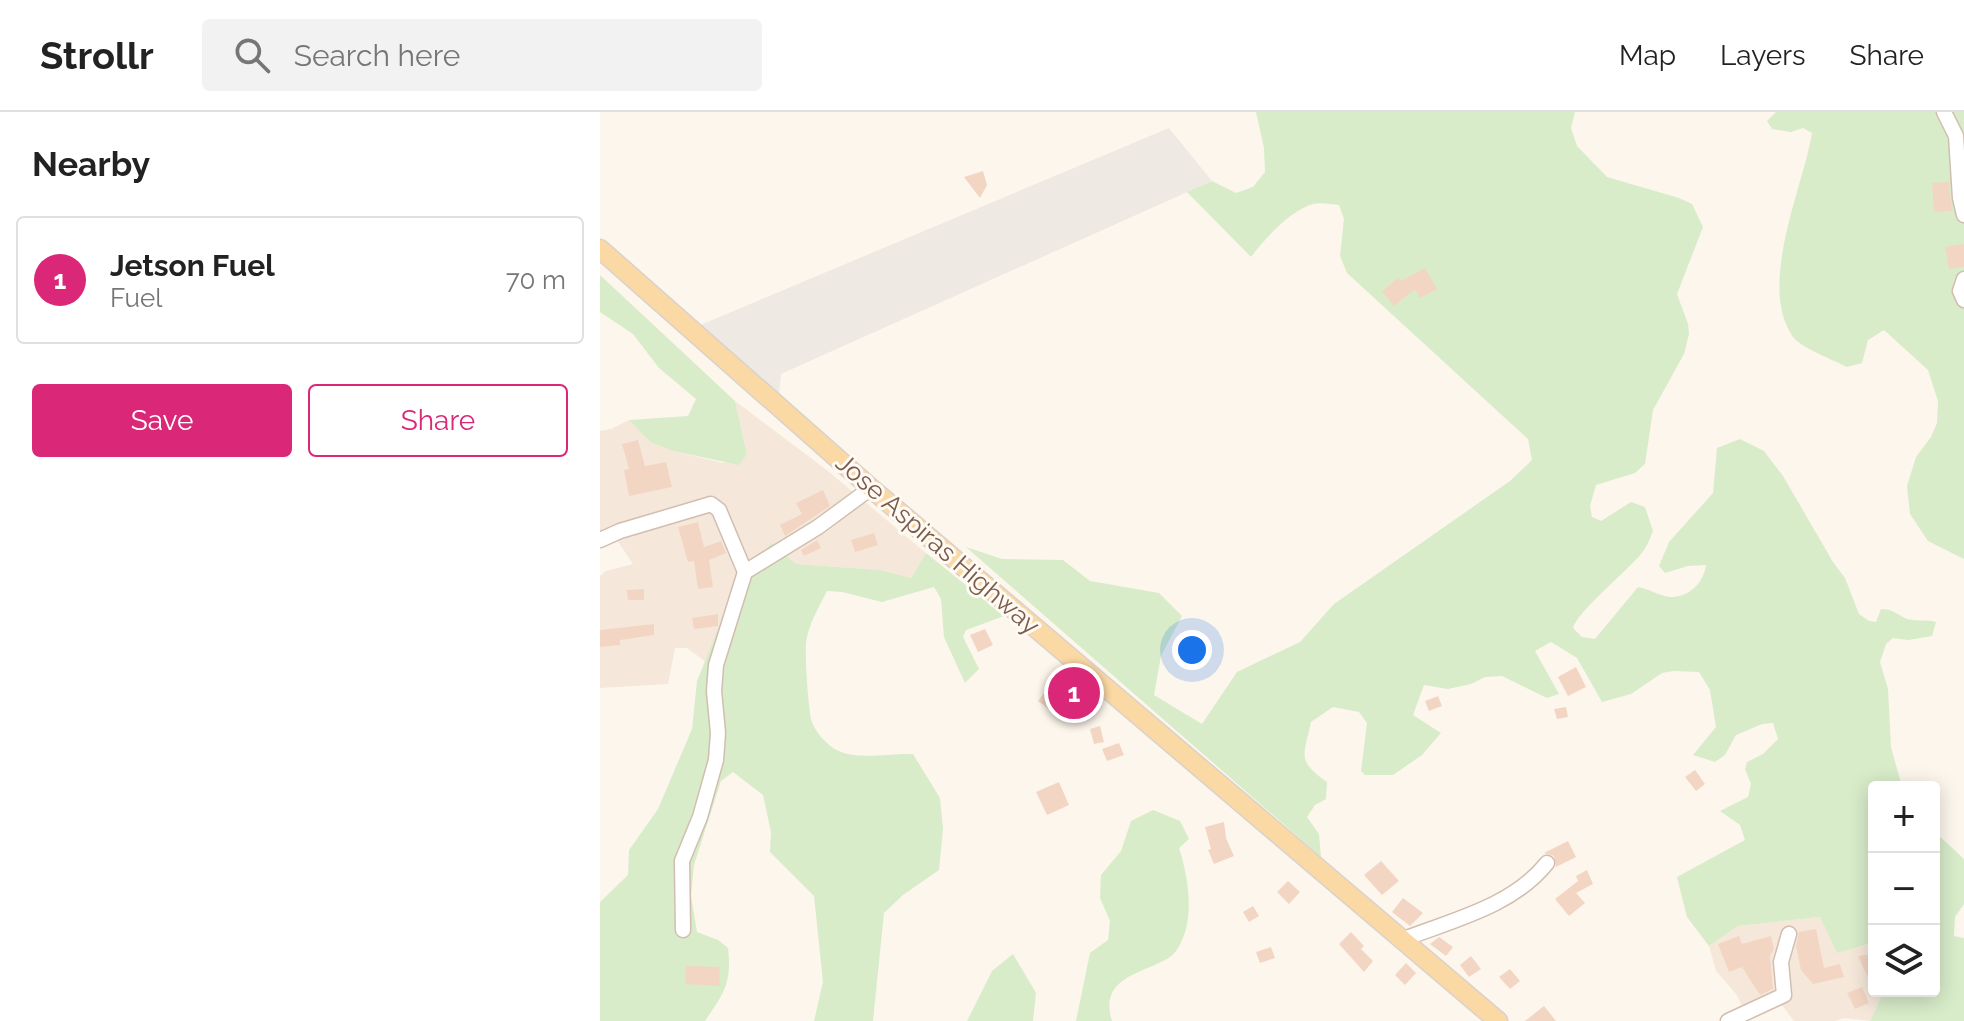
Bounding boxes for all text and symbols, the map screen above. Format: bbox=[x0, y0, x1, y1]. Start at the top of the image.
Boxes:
search box bbox=[202, 19, 762, 91]
text: Strollr bbox=[40, 33, 154, 78]
icon: search bbox=[230, 33, 274, 77]
text: Search here bbox=[294, 38, 460, 73]
text: Map bbox=[1619, 39, 1676, 72]
text: Layers bbox=[1720, 39, 1806, 72]
text: Share bbox=[1850, 39, 1924, 72]
text: Nearby bbox=[32, 144, 150, 184]
text: Jetson Fuel bbox=[110, 248, 275, 283]
text: 1 bbox=[54, 265, 66, 295]
text: 70 m bbox=[506, 265, 566, 295]
text: Fuel bbox=[110, 283, 162, 313]
button: Save bbox=[32, 384, 292, 457]
button: Share bbox=[308, 384, 568, 457]
street label: Jose Aspiras Highway bbox=[830, 447, 1046, 641]
your location bbox=[1172, 630, 1212, 670]
pin: 1 bbox=[1048, 663, 1100, 723]
map controls bbox=[1868, 781, 1940, 997]
button: + bbox=[1868, 781, 1940, 853]
button: − bbox=[1868, 853, 1940, 925]
button: layers bbox=[1868, 925, 1940, 997]

